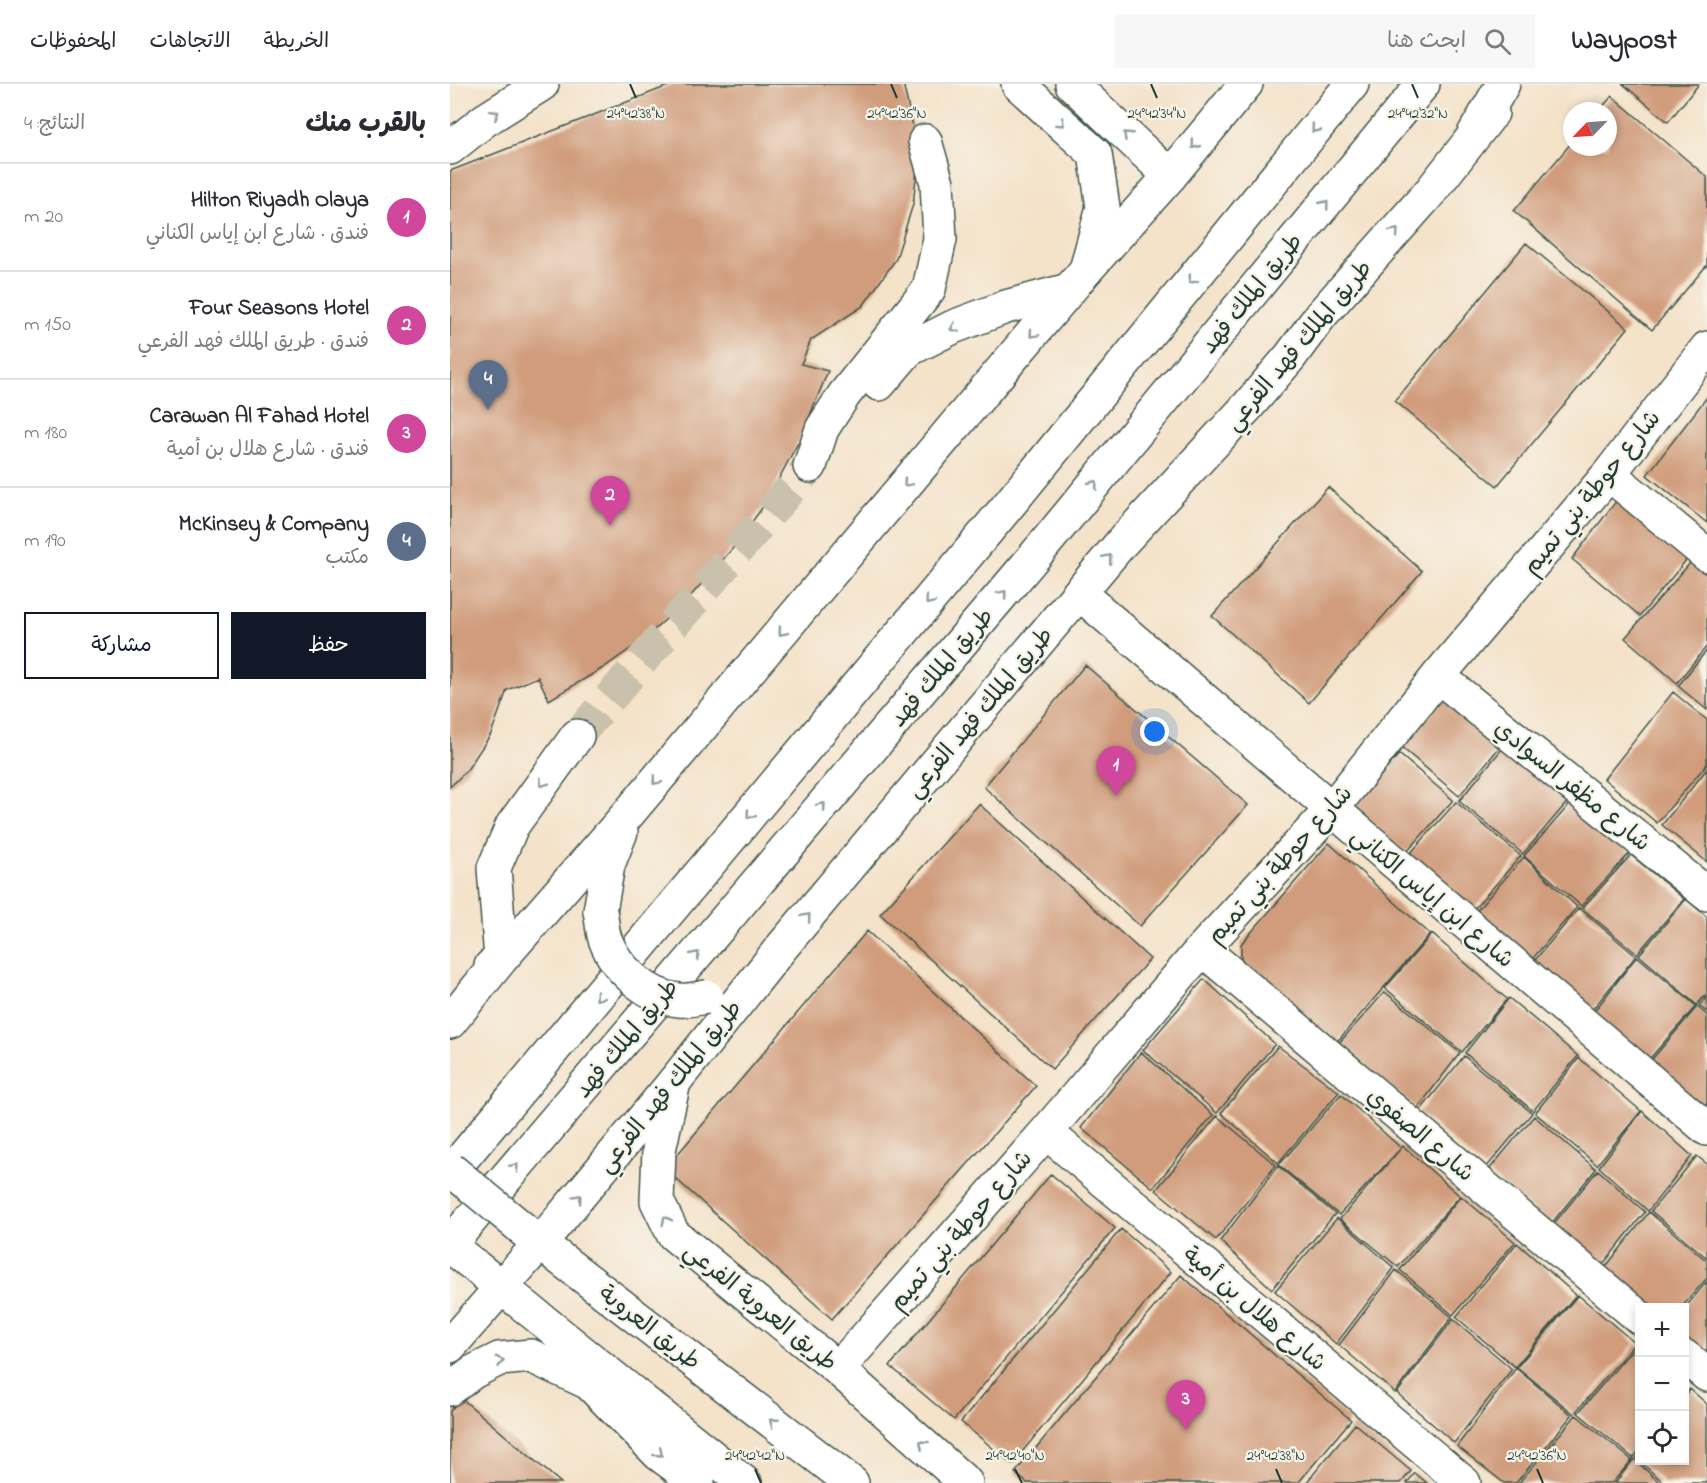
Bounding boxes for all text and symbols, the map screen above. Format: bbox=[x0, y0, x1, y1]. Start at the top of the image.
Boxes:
search box bbox=[1115, 14, 1535, 68]
text: Waypost bbox=[1571, 21, 1677, 62]
icon: search bbox=[1481, 25, 1514, 58]
text: ابحث هنا bbox=[1387, 26, 1466, 58]
text: المحفوظات bbox=[30, 27, 116, 57]
text: الاتجاهات bbox=[149, 27, 231, 57]
text: الخريطة bbox=[264, 27, 329, 57]
north arrow bbox=[1563, 102, 1617, 156]
text: 24°42'38"N bbox=[607, 103, 665, 125]
text: 24°42'36"N bbox=[867, 103, 927, 125]
text: 24°42'34"N bbox=[1128, 103, 1186, 125]
text: 24°42'32"N bbox=[1388, 103, 1448, 125]
text: بالقرب منك bbox=[305, 106, 426, 144]
text: النتائج: 4 bbox=[24, 110, 85, 139]
one-way arrow bbox=[489, 110, 499, 122]
one-way arrow bbox=[1054, 116, 1065, 127]
one-way arrow bbox=[1311, 122, 1322, 133]
one-way arrow bbox=[1124, 131, 1134, 142]
one-way arrow bbox=[1191, 138, 1202, 149]
text: Hilton Riyadh Olaya bbox=[191, 185, 369, 217]
one-way arrow bbox=[1318, 200, 1329, 211]
text: 20 m bbox=[24, 203, 63, 232]
text: 1 bbox=[403, 203, 410, 232]
text: فندق · شارع ابن إياس الكناني bbox=[146, 220, 369, 249]
street label: طريق الملك فهد bbox=[1193, 227, 1313, 363]
one-way arrow bbox=[1388, 228, 1399, 239]
street label: طريق الملك فهد الفرعي bbox=[1218, 253, 1383, 441]
one-way arrow bbox=[1188, 274, 1199, 285]
text: Four Seasons Hotel bbox=[189, 293, 369, 325]
text: 150 m bbox=[24, 311, 71, 340]
text: 2 bbox=[402, 311, 411, 340]
one-way arrow bbox=[949, 320, 960, 332]
one-way arrow bbox=[1029, 327, 1040, 338]
text: فندق · طريق الملك فهد الفرعي bbox=[137, 328, 369, 357]
pin: 4 bbox=[468, 360, 507, 410]
text: Carawan Al Fahad Hotel bbox=[149, 401, 369, 433]
street label: شارع حوطة بني تميم bbox=[1515, 403, 1671, 584]
text: 180 m bbox=[24, 419, 67, 448]
text: 3 bbox=[402, 419, 411, 448]
text: فندق · شارع هلال بن أمية bbox=[167, 436, 369, 465]
pin: 2 bbox=[590, 476, 630, 526]
one-way arrow bbox=[904, 476, 915, 487]
one-way arrow bbox=[1087, 480, 1098, 491]
text: McKinsey & Company bbox=[179, 509, 369, 541]
text: 190 m bbox=[24, 527, 66, 556]
text: 4 bbox=[402, 527, 411, 556]
text: مكتب bbox=[325, 544, 369, 573]
one-way arrow bbox=[1101, 554, 1112, 565]
one-way arrow bbox=[996, 590, 1007, 601]
one-way arrow bbox=[925, 594, 936, 605]
street label: طريق الملك فهد bbox=[882, 601, 1003, 736]
button: مشاركة bbox=[24, 612, 219, 679]
button: حفظ bbox=[231, 612, 426, 679]
street label: طريق الملك فهد الفرعي bbox=[899, 620, 1064, 808]
one-way arrow bbox=[778, 625, 789, 636]
street label: شارع مظفر السوادي bbox=[1485, 713, 1658, 861]
your location bbox=[1140, 717, 1169, 746]
pin: 1 bbox=[1096, 746, 1136, 796]
one-way arrow bbox=[652, 774, 663, 785]
one-way arrow bbox=[539, 777, 550, 788]
street label: شارع حوطة بني تميم bbox=[1200, 778, 1363, 954]
one-way arrow bbox=[815, 802, 826, 813]
one-way arrow bbox=[747, 808, 758, 819]
street label: شارع ابن إياس الكناني bbox=[1341, 820, 1521, 979]
one-way arrow bbox=[800, 913, 811, 924]
one-way arrow bbox=[689, 951, 700, 962]
street label: طريق الملك فهد bbox=[567, 972, 688, 1107]
one-way arrow bbox=[595, 990, 606, 1001]
street label: طريق الملك فهد الفرعي bbox=[590, 993, 753, 1182]
street label: شارع الصفوي bbox=[1358, 1080, 1481, 1192]
street label: شارع حوطة بني تميم bbox=[882, 1143, 1043, 1321]
one-way arrow bbox=[508, 1163, 519, 1174]
one-way arrow bbox=[570, 1194, 581, 1205]
one-way arrow bbox=[662, 1215, 674, 1226]
street label: طريق العروبة الفرعي bbox=[674, 1235, 844, 1382]
street label: شارع هلال بن أمية bbox=[1174, 1239, 1333, 1381]
street label: طريق العروبة bbox=[590, 1278, 707, 1380]
map controls bbox=[1635, 1303, 1689, 1465]
button: + bbox=[1635, 1303, 1689, 1357]
one-way arrow bbox=[495, 1355, 505, 1368]
button: − bbox=[1635, 1357, 1689, 1411]
pin: 3 bbox=[1166, 1380, 1206, 1430]
button: locate bbox=[1635, 1411, 1689, 1465]
one-way arrow bbox=[768, 1418, 779, 1429]
one-way arrow bbox=[919, 1440, 929, 1451]
text: 24°42'42"N bbox=[725, 1445, 785, 1467]
text: 24°42'40"N bbox=[985, 1445, 1045, 1467]
text: 24°42'38"N bbox=[1247, 1445, 1305, 1467]
text: 24°42'36"N bbox=[1507, 1445, 1567, 1467]
one-way arrow bbox=[652, 1446, 663, 1457]

